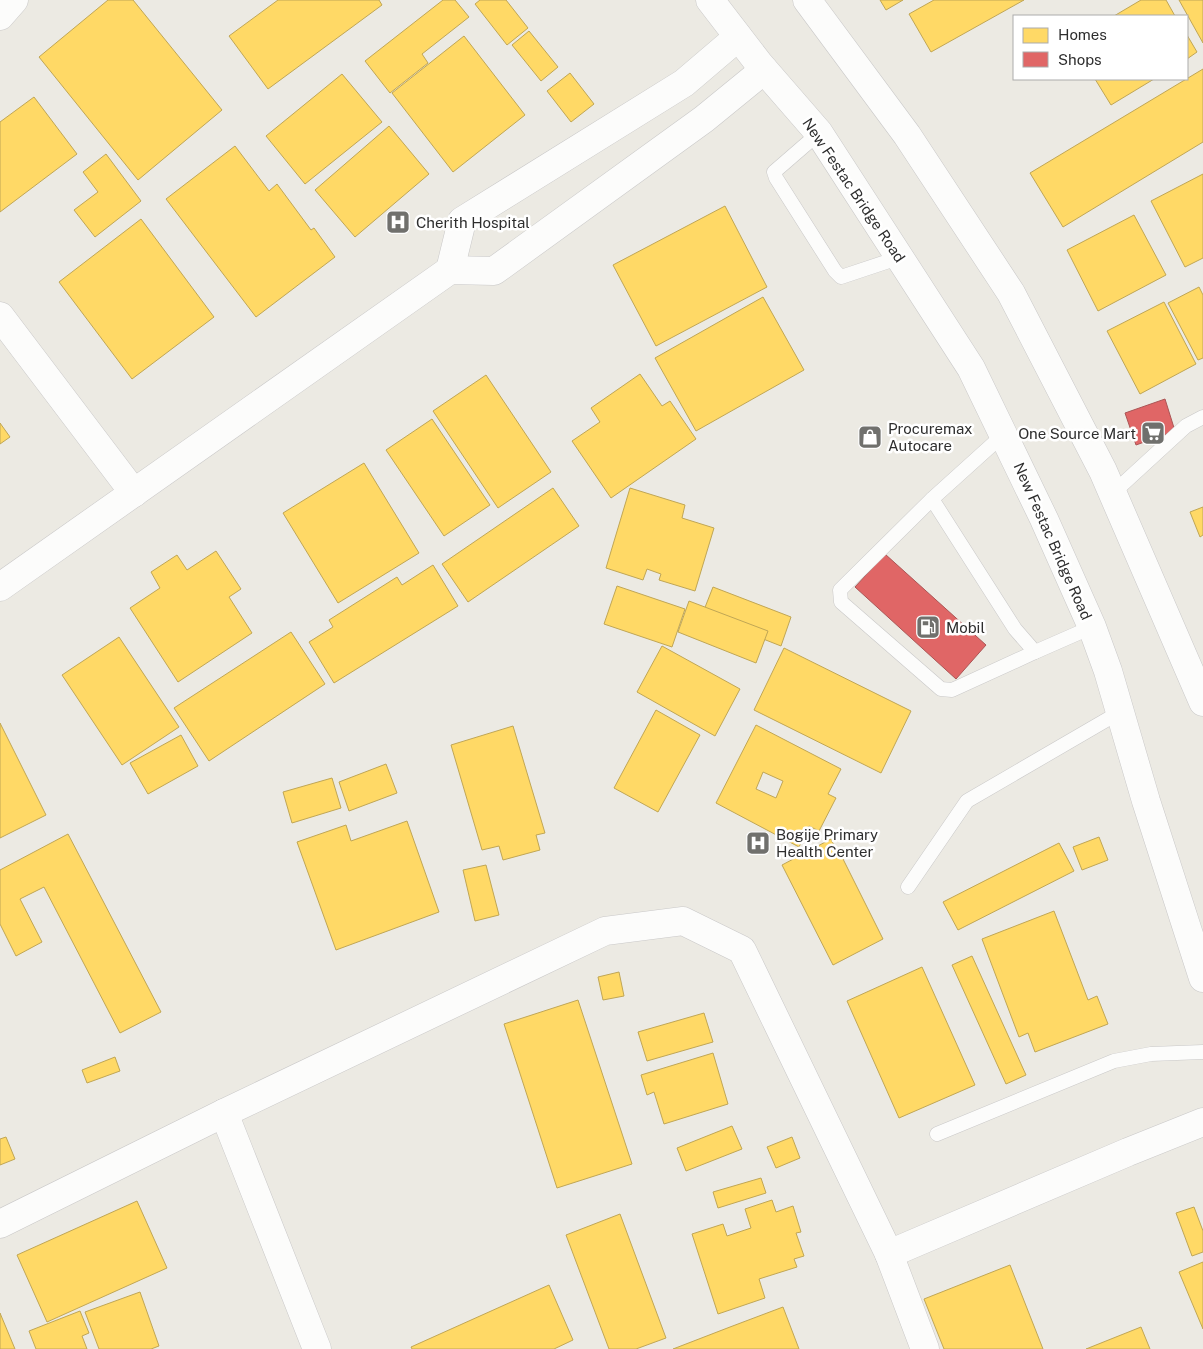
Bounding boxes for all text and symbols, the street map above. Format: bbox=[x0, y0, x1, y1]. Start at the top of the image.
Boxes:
legend bbox=[1013, 15, 1188, 80]
text: Homes bbox=[1058, 26, 1107, 43]
text: Shops bbox=[1058, 51, 1102, 68]
street label: New Festac Bridge Road bbox=[799, 115, 909, 265]
hospital icon: Cherith Hospital bbox=[385, 209, 411, 235]
place label: Cherith Hospital bbox=[416, 214, 530, 231]
place label: Procuremax Autocare bbox=[888, 420, 972, 454]
supermarket icon: One Source Mart bbox=[1140, 420, 1166, 446]
shop icon: Procuremax Autocare bbox=[857, 424, 883, 450]
place label: One Source Mart bbox=[1018, 425, 1136, 442]
street label: New Festac Bridge Road bbox=[1011, 460, 1095, 622]
fuel station icon: Mobil bbox=[915, 614, 941, 640]
place label: Mobil bbox=[946, 619, 985, 636]
place label: Bogije Primary Health Center bbox=[776, 826, 878, 860]
hospital icon: Bogije Primary Health Center bbox=[745, 830, 771, 856]

